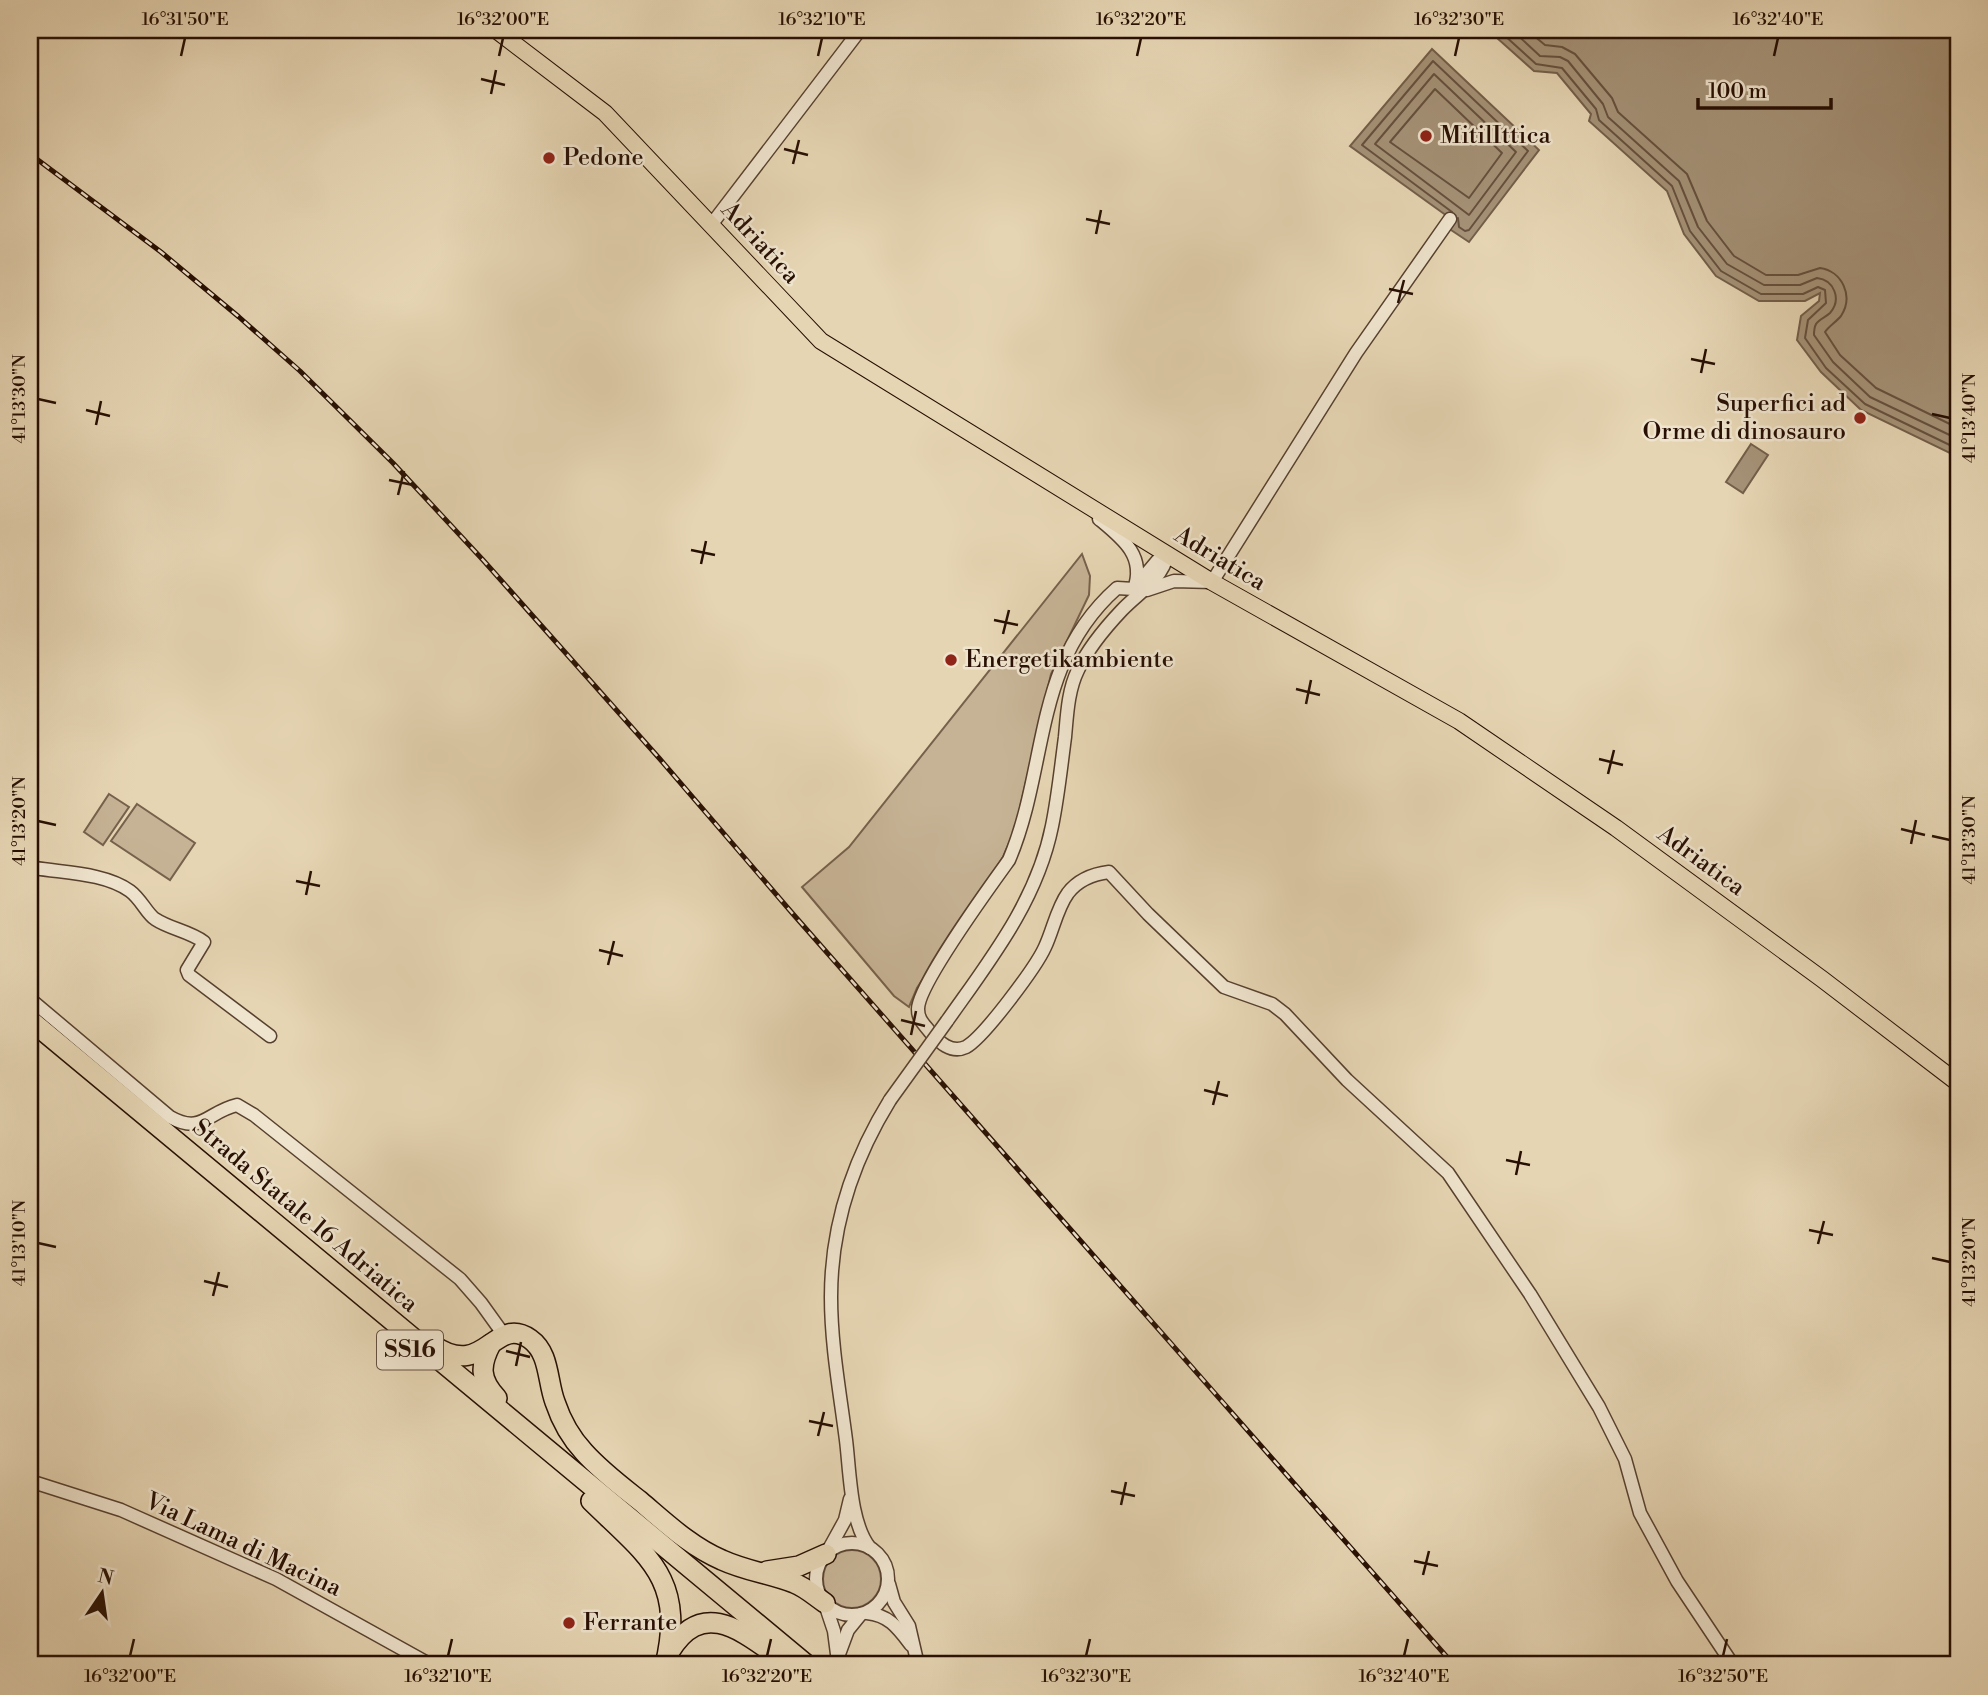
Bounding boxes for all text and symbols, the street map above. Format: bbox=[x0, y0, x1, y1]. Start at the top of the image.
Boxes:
text: 16°31'50"E bbox=[141, 8, 229, 31]
text: 16°32'00"E bbox=[457, 8, 549, 31]
text: 16°32'10"E bbox=[778, 8, 866, 31]
text: 16°32'20"E bbox=[1096, 8, 1186, 31]
text: 16°32'30"E bbox=[1414, 8, 1504, 31]
text: 16°32'40"E bbox=[1733, 8, 1823, 31]
scale bar bbox=[1698, 66, 1830, 110]
text: 100 m bbox=[1708, 79, 1767, 105]
place label: MitilIttica bbox=[1440, 121, 1551, 151]
marker: MitilIttica bbox=[1418, 128, 1434, 144]
place label: Pedone bbox=[563, 143, 644, 173]
marker: Pedone bbox=[541, 150, 557, 166]
street label: Adriatica bbox=[714, 195, 806, 291]
text: 41°13'30"N bbox=[8, 354, 31, 444]
text: 41°13'40"N bbox=[1958, 372, 1981, 463]
place label: Superfici ad Orme di dinosauro bbox=[1643, 389, 1846, 447]
marker: Superfici ad Orme di dinosauro bbox=[1852, 410, 1868, 426]
street label: Adriatica bbox=[1168, 520, 1272, 598]
place label: Energetikambiente bbox=[965, 645, 1174, 675]
marker: Energetikambiente bbox=[943, 652, 959, 668]
text: 41°13'20"N bbox=[8, 776, 31, 866]
text: 41°13'30"N bbox=[1958, 795, 1981, 885]
street label: Adriatica bbox=[1650, 819, 1751, 903]
street label: Strada Statale 16 Adriatica bbox=[186, 1113, 425, 1320]
text: 41°13'10"N bbox=[8, 1199, 31, 1286]
text: 41°13'20"N bbox=[1958, 1217, 1981, 1307]
road number: SS16 bbox=[377, 1330, 443, 1370]
street label: Via Lama di Macina bbox=[139, 1486, 347, 1604]
north arrow bbox=[66, 1558, 136, 1628]
text: N bbox=[96, 1564, 116, 1591]
place label: Ferrante bbox=[583, 1608, 677, 1638]
marker: Ferrante bbox=[561, 1615, 577, 1631]
text: 16°32'00"E bbox=[84, 1665, 176, 1688]
text: 16°32'10"E bbox=[404, 1665, 492, 1688]
text: 16°32'20"E bbox=[722, 1665, 812, 1688]
text: 16°32'30"E bbox=[1041, 1665, 1131, 1688]
text: 16°32'40"E bbox=[1359, 1665, 1449, 1688]
text: 16°32'50"E bbox=[1678, 1665, 1768, 1688]

